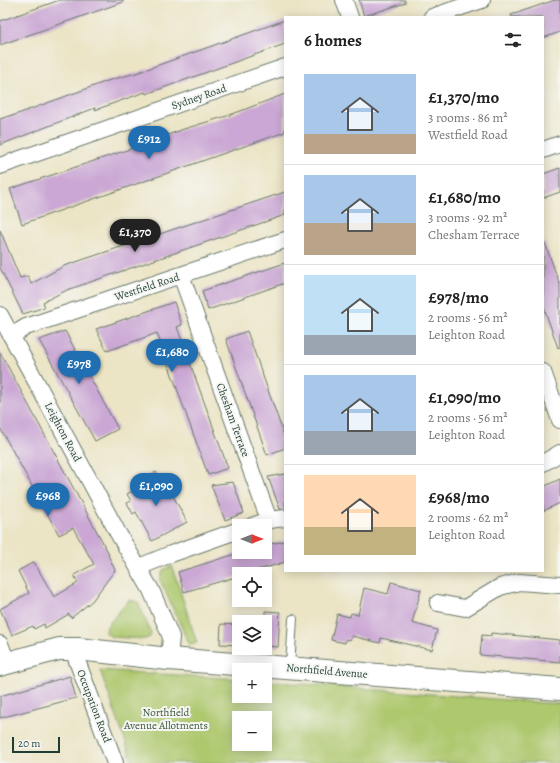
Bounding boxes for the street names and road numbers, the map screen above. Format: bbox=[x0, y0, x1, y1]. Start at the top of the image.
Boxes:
street label: Sydney Road bbox=[170, 81, 229, 113]
street label: Westfield Road bbox=[112, 269, 181, 305]
street label: Chesham Terrace bbox=[213, 381, 253, 459]
street label: Leighton Road bbox=[41, 400, 85, 464]
street label: Northfield Avenue bbox=[286, 660, 368, 682]
street label: Occupation Road bbox=[73, 667, 115, 745]

